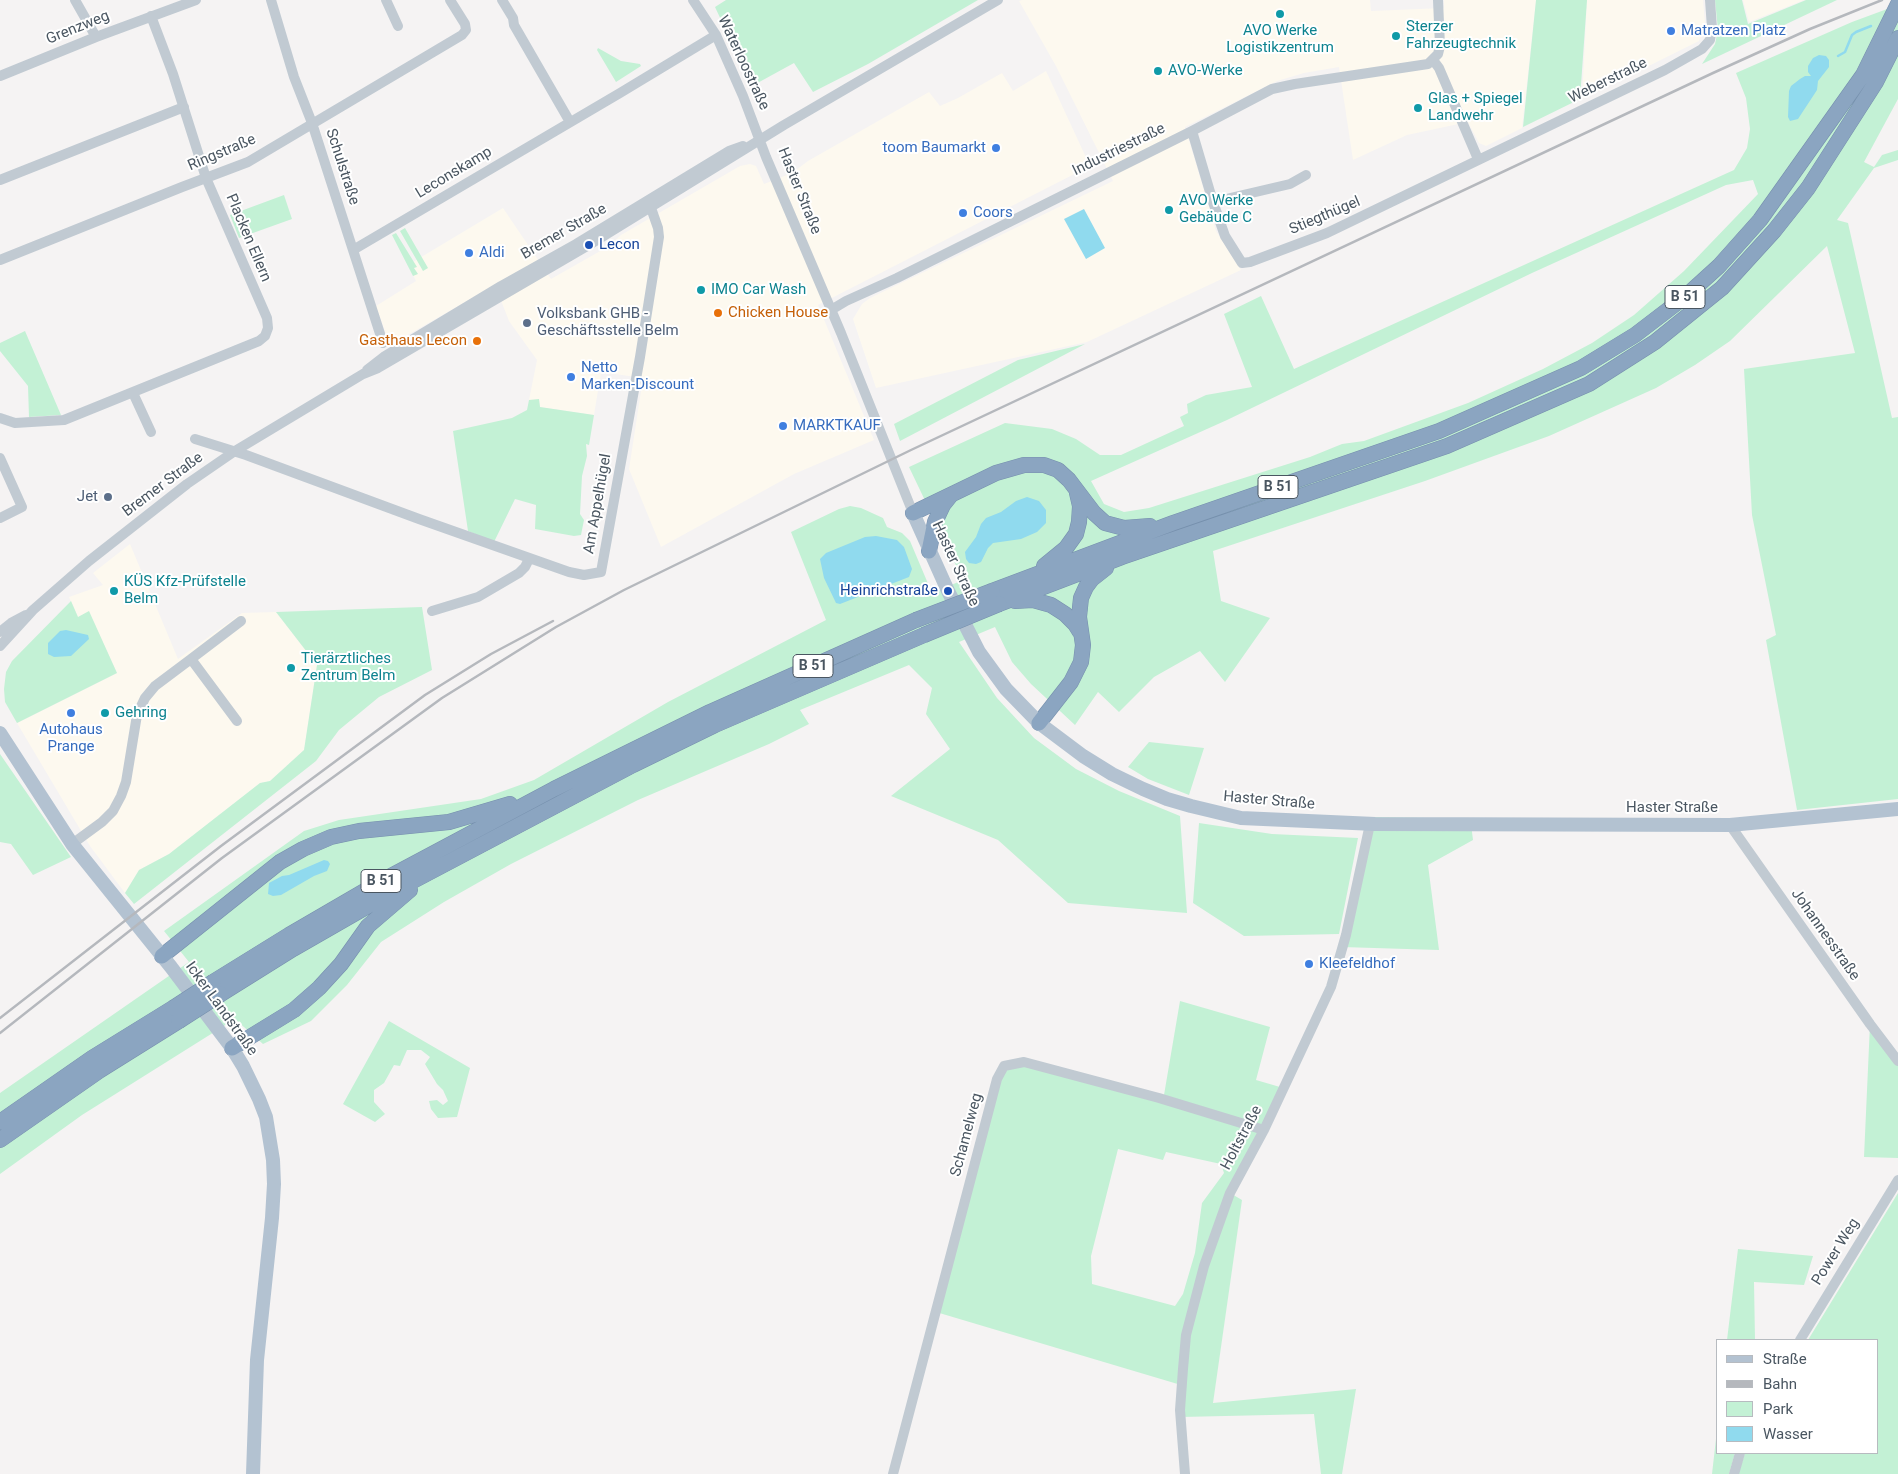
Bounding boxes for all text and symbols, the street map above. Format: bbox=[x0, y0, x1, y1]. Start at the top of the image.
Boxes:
street label: Grenzweg bbox=[44, 7, 112, 49]
marker: AVO Werke Logistikzentrum bbox=[1274, 8, 1286, 20]
street label: Waterloostraße bbox=[713, 13, 773, 113]
place label: Sterzer Fahrzeugtechnik bbox=[1406, 18, 1516, 53]
place label: AVO Werke Logistikzentrum bbox=[1226, 22, 1334, 57]
place label: Matratzen Platz bbox=[1681, 22, 1786, 40]
marker: Matratzen Platz bbox=[1665, 25, 1677, 37]
marker: Sterzer Fahrzeugtechnik bbox=[1390, 30, 1402, 42]
street label: Weberstraße bbox=[1566, 54, 1650, 108]
place label: AVO-Werke bbox=[1168, 62, 1243, 80]
marker: AVO-Werke bbox=[1152, 65, 1164, 77]
place label: Glas + Spiegel Landwehr bbox=[1428, 90, 1523, 125]
marker: Glas + Spiegel Landwehr bbox=[1412, 102, 1424, 114]
street label: Industriestraße bbox=[1070, 120, 1168, 180]
street label: Schulstraße bbox=[321, 126, 363, 208]
street label: Ringstraße bbox=[185, 131, 259, 175]
place label: toom Baumarkt bbox=[883, 139, 986, 157]
marker: toom Baumarkt bbox=[990, 142, 1002, 154]
street label: Leconskamp bbox=[413, 143, 495, 203]
street label: Haster Straße bbox=[773, 145, 825, 237]
street label: Placken Ellern bbox=[221, 191, 275, 285]
place label: AVO Werke Gebäude C bbox=[1179, 192, 1253, 227]
street label: Stiegthügel bbox=[1287, 193, 1363, 239]
street label: Bremer Straße bbox=[518, 200, 610, 264]
place label: Coors bbox=[973, 204, 1013, 222]
marker: AVO Werke Gebäude C bbox=[1163, 204, 1175, 216]
marker: Coors bbox=[957, 207, 969, 219]
place label: Lecon bbox=[599, 236, 640, 254]
marker: Lecon bbox=[583, 239, 595, 251]
place label: Aldi bbox=[479, 244, 505, 262]
marker: Aldi bbox=[463, 247, 475, 259]
place label: IMO Car Wash bbox=[711, 281, 806, 299]
marker: IMO Car Wash bbox=[695, 284, 707, 296]
road number: B 51 bbox=[1665, 286, 1705, 308]
place label: Chicken House bbox=[728, 304, 828, 322]
place label: Volksbank GHB - Geschäftsstelle Belm bbox=[537, 305, 679, 340]
marker: Chicken House bbox=[712, 307, 724, 319]
marker: Volksbank GHB - Geschäftsstelle Belm bbox=[521, 317, 533, 329]
place label: Gasthaus Lecon bbox=[359, 332, 467, 350]
marker: Gasthaus Lecon bbox=[471, 335, 483, 347]
place label: Netto Marken-Discount bbox=[581, 359, 694, 394]
marker: Netto Marken-Discount bbox=[565, 371, 577, 383]
place label: MARKTKAUF bbox=[793, 417, 881, 435]
marker: MARKTKAUF bbox=[777, 420, 789, 432]
street label: Bremer Straße bbox=[119, 449, 207, 521]
street label: Am Appelhügel bbox=[580, 452, 616, 556]
road number: B 51 bbox=[1258, 476, 1298, 498]
place label: Jet bbox=[77, 488, 98, 506]
marker: Jet bbox=[102, 491, 114, 503]
street label: Haster Straße bbox=[927, 519, 983, 609]
place label: KÜS Kfz-Prüfstelle Belm bbox=[124, 573, 246, 608]
place label: Heinrichstraße bbox=[840, 582, 938, 600]
marker: KÜS Kfz-Prüfstelle Belm bbox=[108, 585, 120, 597]
marker: Heinrichstraße bbox=[942, 585, 954, 597]
place label: Tierärztliches Zentrum Belm bbox=[301, 650, 395, 685]
road number: B 51 bbox=[793, 654, 833, 678]
marker: Tierärztliches Zentrum Belm bbox=[285, 662, 297, 674]
place label: Gehring bbox=[115, 704, 167, 722]
marker: Autohaus Prange bbox=[65, 707, 77, 719]
marker: Gehring bbox=[99, 707, 111, 719]
place label: Autohaus Prange bbox=[39, 721, 103, 756]
street label: Haster Straße bbox=[1222, 788, 1316, 814]
street label: Haster Straße bbox=[1626, 799, 1718, 817]
road number: B 51 bbox=[361, 869, 401, 892]
street label: Johannesstraße bbox=[1787, 886, 1863, 984]
place label: Kleefeldhof bbox=[1319, 955, 1395, 973]
marker: Kleefeldhof bbox=[1303, 958, 1315, 970]
street label: Icker Landstraße bbox=[181, 959, 261, 1059]
street label: Schamelweg bbox=[947, 1091, 987, 1179]
street label: Holtstraße bbox=[1218, 1103, 1266, 1173]
street label: Power Weg bbox=[1808, 1215, 1864, 1289]
legend bbox=[1716, 1339, 1878, 1454]
text: Straße bbox=[1763, 1350, 1807, 1368]
text: Bahn bbox=[1763, 1375, 1797, 1393]
text: Park bbox=[1763, 1400, 1793, 1418]
text: Wasser bbox=[1763, 1425, 1813, 1443]

